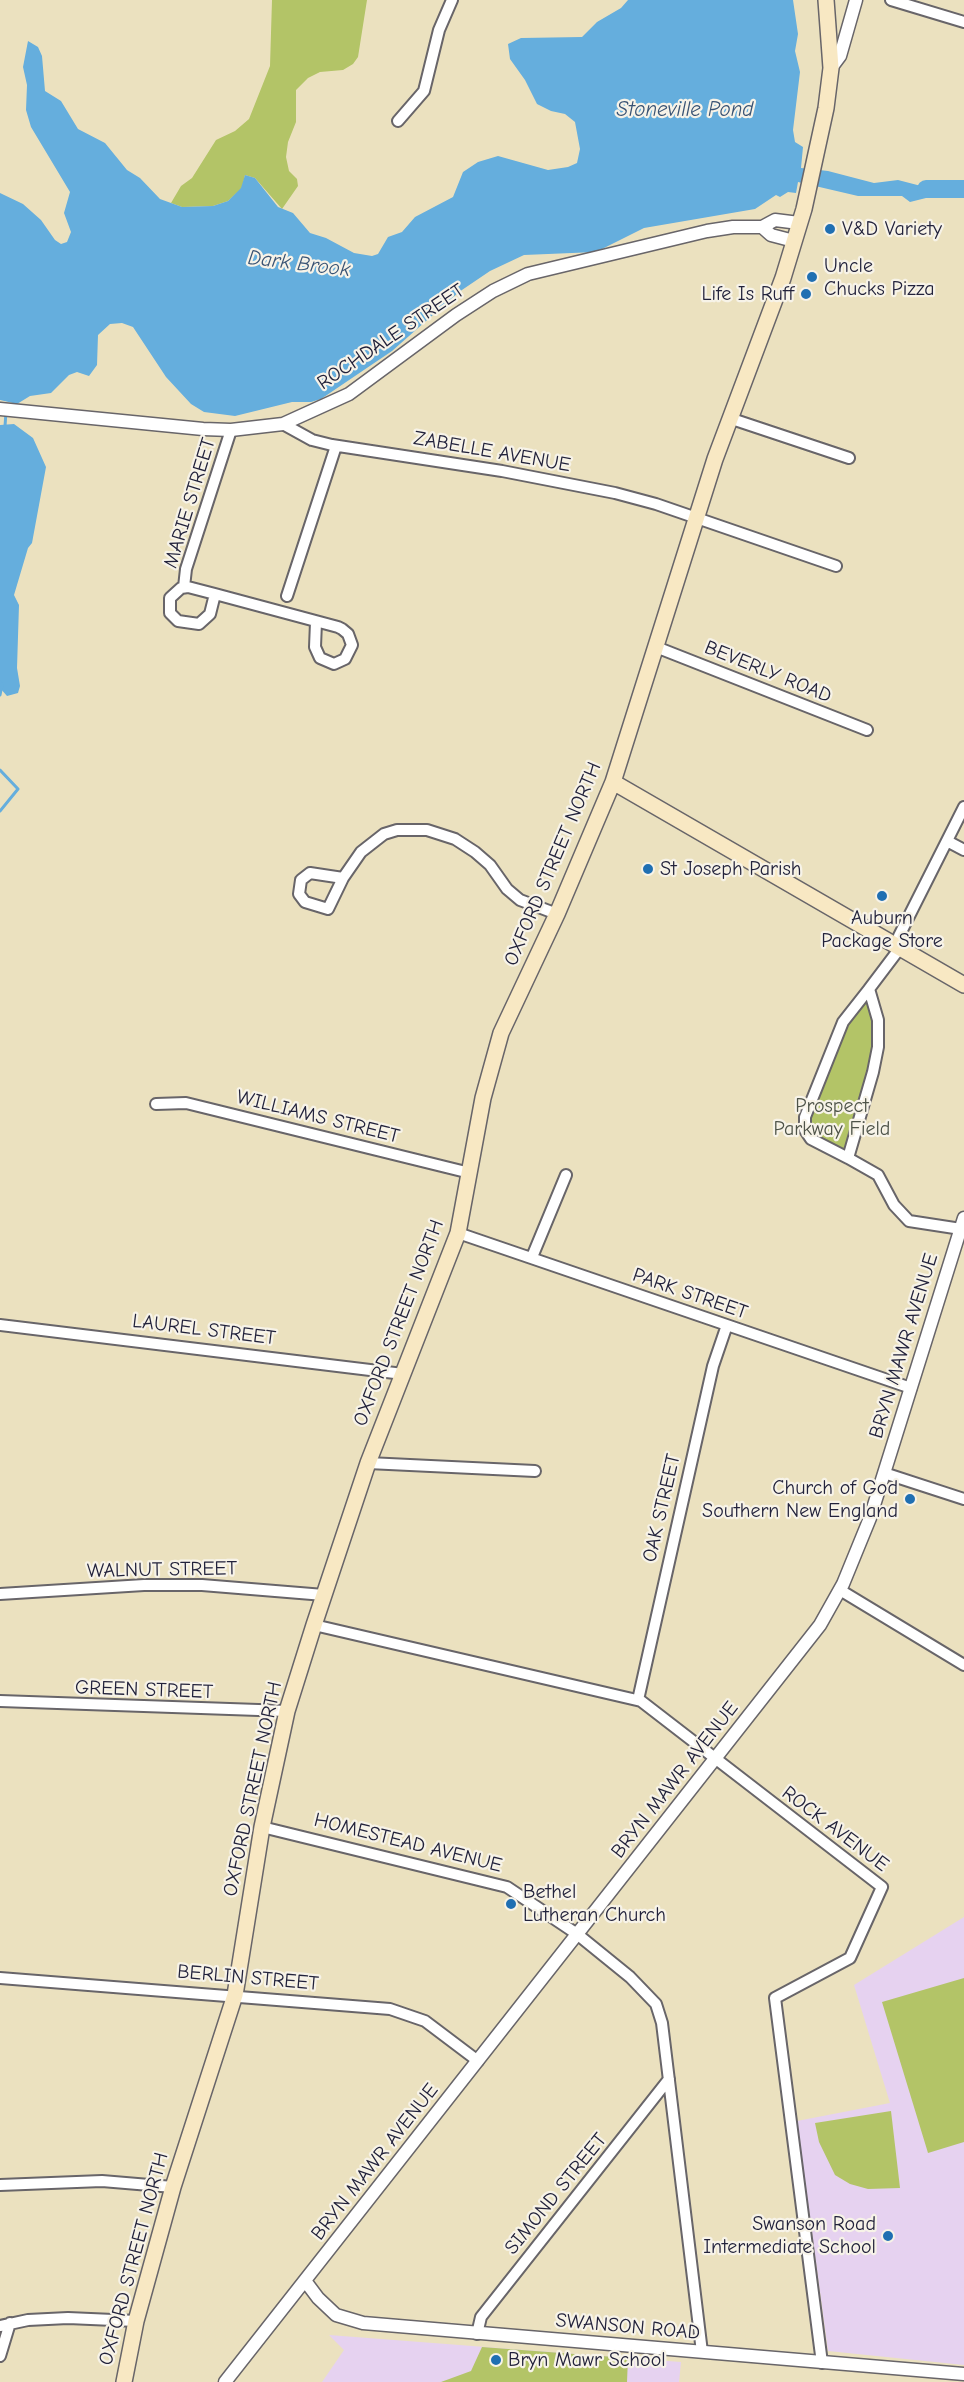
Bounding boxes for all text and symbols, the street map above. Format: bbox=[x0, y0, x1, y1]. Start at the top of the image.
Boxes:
water label: Stoneville Pond bbox=[617, 97, 753, 123]
place label: V&D Variety bbox=[842, 217, 942, 241]
marker: V&D Variety bbox=[823, 222, 837, 236]
water label: Dark Brook bbox=[246, 245, 352, 283]
place label: Uncle Chucks Pizza bbox=[824, 254, 934, 301]
marker: Uncle Chucks Pizza bbox=[805, 270, 819, 284]
street label: ROCHDALE STREET bbox=[313, 279, 469, 395]
place label: Life Is Ruff bbox=[701, 282, 794, 306]
marker: Life Is Ruff bbox=[799, 287, 813, 301]
street label: ZABELLE AVENUE bbox=[412, 426, 572, 478]
street label: MARIE STREET bbox=[159, 435, 221, 571]
street label: BEVERLY ROAD bbox=[701, 636, 835, 708]
street label: OXFORD STREET NORTH bbox=[499, 758, 607, 970]
place label: St Joseph Parish bbox=[660, 857, 802, 881]
marker: St Joseph Parish bbox=[641, 862, 655, 876]
marker: Auburn Package Store bbox=[875, 889, 889, 903]
place label: Auburn Package Store bbox=[821, 906, 943, 953]
street label: WILLIAMS STREET bbox=[234, 1085, 402, 1149]
park label: Prospect Parkway Field bbox=[774, 1094, 890, 1141]
street label: OXFORD STREET NORTH bbox=[349, 1216, 449, 1430]
street label: BRYN MAWR AVENUE bbox=[864, 1251, 944, 1441]
street label: PARK STREET bbox=[629, 1263, 751, 1325]
street label: LAUREL STREET bbox=[131, 1309, 277, 1351]
street label: OAK STREET bbox=[638, 1452, 686, 1564]
place label: Church of God Southern New England bbox=[702, 1476, 898, 1523]
marker: Church of God Southern New England bbox=[903, 1492, 917, 1506]
street label: WALNUT STREET bbox=[87, 1557, 237, 1583]
street label: GREEN STREET bbox=[75, 1676, 213, 1704]
street label: OXFORD STREET NORTH bbox=[218, 1679, 288, 1899]
street label: BRYN MAWR AVENUE bbox=[606, 1697, 744, 1863]
street label: ROCK AVENUE bbox=[777, 1781, 893, 1877]
street label: HOMESTEAD AVENUE bbox=[311, 1808, 505, 1878]
place label: Bethel Lutheran Church bbox=[523, 1880, 666, 1927]
marker: Bethel Lutheran Church bbox=[504, 1897, 518, 1911]
street label: BERLIN STREET bbox=[176, 1960, 320, 1996]
street label: BRYN MAWR AVENUE bbox=[306, 2079, 444, 2245]
street label: SIMOND STREET bbox=[500, 2129, 612, 2259]
street label: OXFORD STREET NORTH bbox=[94, 2150, 174, 2368]
place label: Swanson Road Intermediate School bbox=[703, 2212, 876, 2259]
marker: Swanson Road Intermediate School bbox=[881, 2229, 895, 2243]
street label: SWANSON ROAD bbox=[555, 2309, 701, 2345]
place label: Bryn Mawr School bbox=[508, 2348, 666, 2372]
marker: Bryn Mawr School bbox=[489, 2353, 503, 2367]

